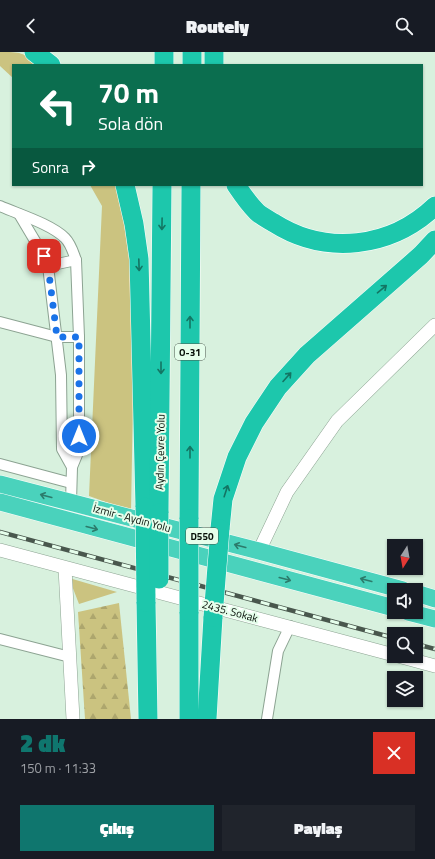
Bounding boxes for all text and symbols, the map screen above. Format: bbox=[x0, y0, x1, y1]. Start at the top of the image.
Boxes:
text: Routely bbox=[186, 13, 249, 40]
icon: back bbox=[20, 15, 42, 37]
icon: search bbox=[393, 15, 415, 37]
text: 70 m bbox=[98, 71, 159, 114]
icon: left bbox=[32, 80, 84, 132]
text: Sola dön bbox=[98, 110, 163, 137]
text: Sonra bbox=[32, 156, 69, 179]
icon: right bbox=[77, 156, 99, 178]
one-way arrow bbox=[158, 217, 166, 230]
pin bbox=[27, 239, 61, 273]
icon: arrive bbox=[33, 245, 55, 267]
one-way arrow bbox=[136, 258, 143, 271]
one-way arrow bbox=[376, 284, 387, 293]
one-way arrow bbox=[186, 316, 194, 329]
road number: O-31 bbox=[175, 344, 205, 360]
one-way arrow bbox=[157, 361, 165, 374]
one-way arrow bbox=[282, 373, 291, 383]
street label: Aydın Çevre Yolu bbox=[151, 414, 169, 490]
position arrow bbox=[58, 415, 100, 457]
one-way arrow bbox=[186, 446, 194, 459]
one-way arrow bbox=[223, 485, 230, 498]
one-way arrow bbox=[40, 492, 53, 499]
street label: İzmir - Aydın Yolu bbox=[91, 500, 173, 536]
one-way arrow bbox=[85, 524, 98, 532]
road number: D550 bbox=[186, 528, 218, 544]
north arrow bbox=[387, 539, 423, 575]
map controls bbox=[387, 539, 423, 707]
one-way arrow bbox=[234, 542, 247, 549]
one-way arrow bbox=[278, 576, 291, 583]
one-way arrow bbox=[359, 576, 372, 583]
button: sound bbox=[387, 583, 423, 619]
street label: 2435. Sokak bbox=[200, 596, 260, 626]
button: search bbox=[387, 627, 423, 663]
button: layers bbox=[387, 671, 423, 707]
text: 2 dk bbox=[20, 725, 65, 761]
button: close bbox=[373, 732, 415, 774]
text: 150 m · 11:33 bbox=[20, 758, 96, 778]
button: Çıkış bbox=[20, 805, 214, 851]
button: Paylaş bbox=[222, 805, 415, 851]

